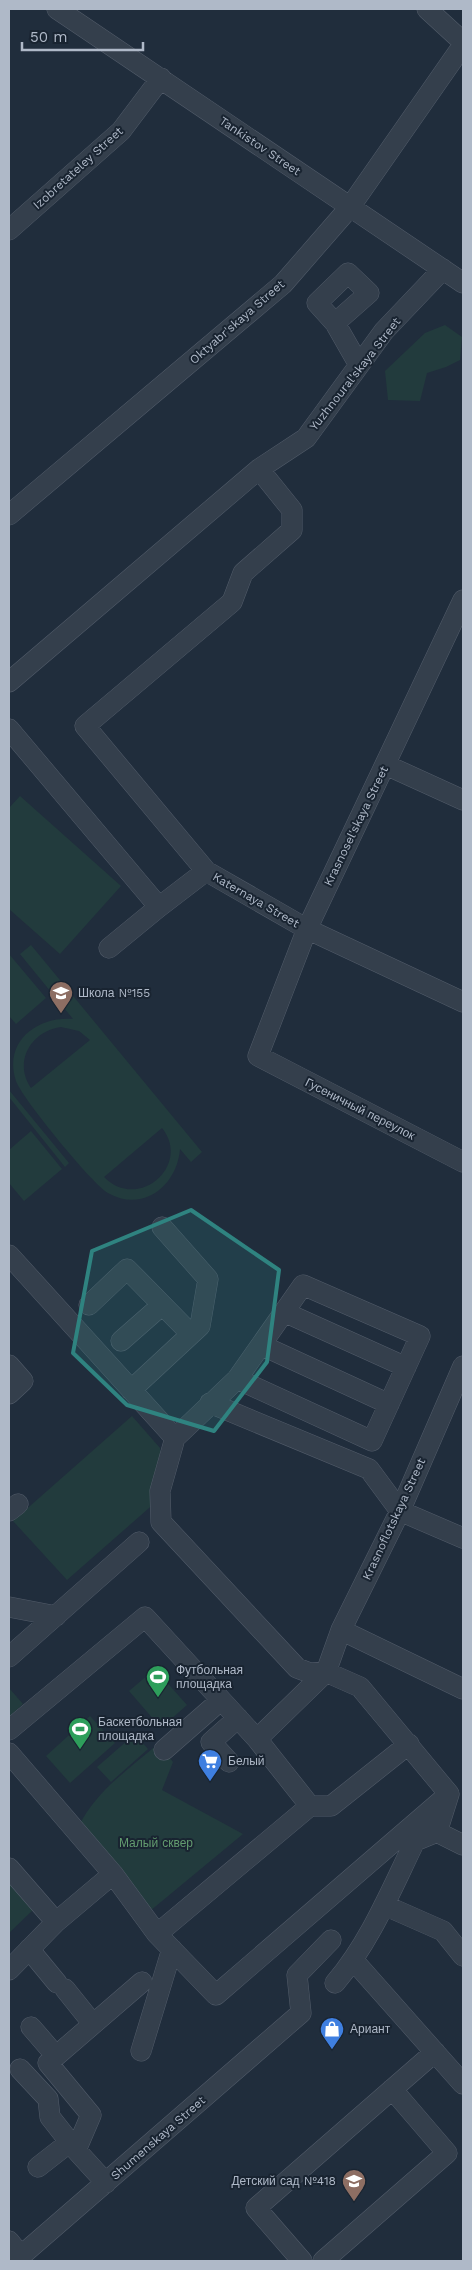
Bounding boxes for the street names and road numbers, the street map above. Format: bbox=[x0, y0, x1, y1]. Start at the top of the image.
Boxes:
street label: Tankistov Street bbox=[217, 114, 303, 178]
street label: Izobretateley Street bbox=[30, 124, 126, 212]
street label: Oktyabr'skaya Street bbox=[187, 277, 287, 367]
street label: Yuzhnoural'skaya Street bbox=[307, 315, 403, 433]
street label: Krasnosel'skaya Street bbox=[321, 764, 391, 888]
street label: Katernaya Street bbox=[210, 870, 302, 930]
street label: Гусеничный переулок bbox=[303, 1075, 418, 1143]
street label: Krasnoflotskaya Street bbox=[360, 1456, 428, 1582]
street label: Shumenskaya Street bbox=[108, 2093, 208, 2183]

